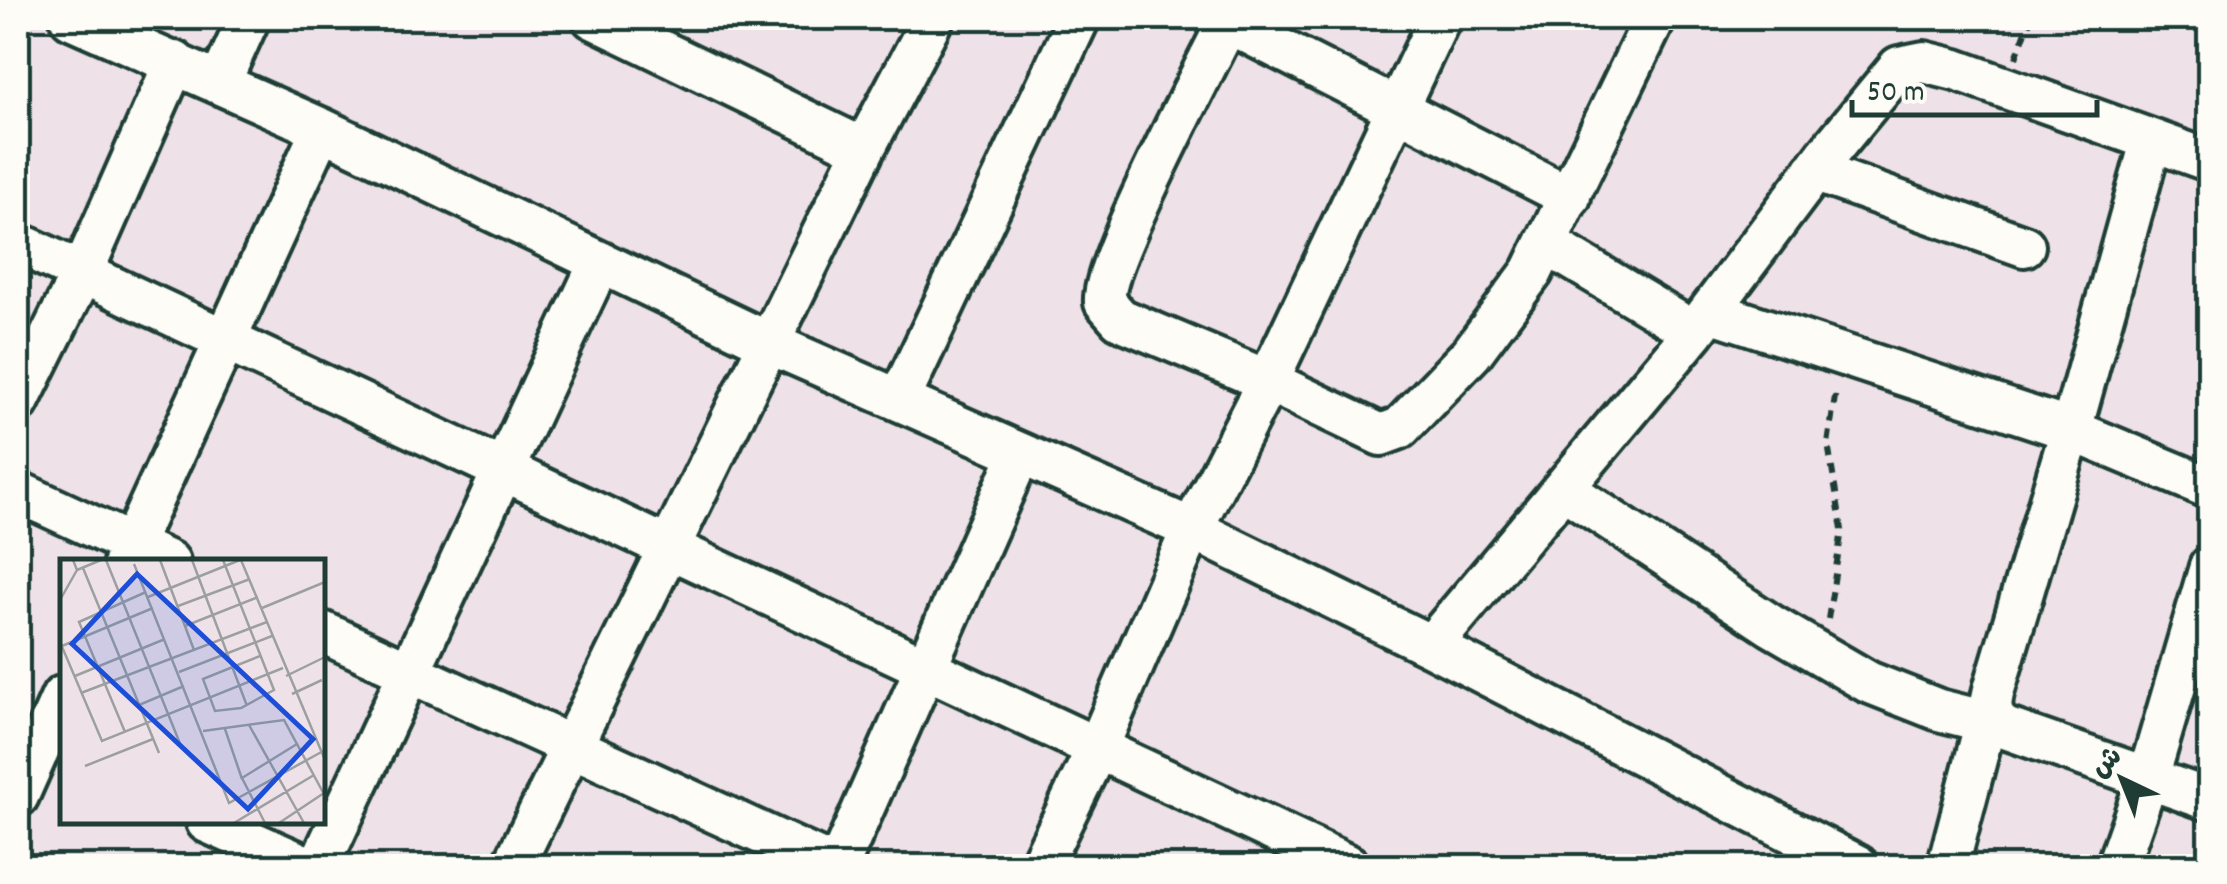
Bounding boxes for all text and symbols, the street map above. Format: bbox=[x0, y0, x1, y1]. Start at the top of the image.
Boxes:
scale bar bbox=[1852, 55, 2097, 117]
text: 50 m bbox=[1867, 73, 1925, 116]
inset map bbox=[60, 559, 325, 824]
north arrow bbox=[2072, 729, 2172, 829]
text: ش bbox=[2083, 739, 2133, 790]

